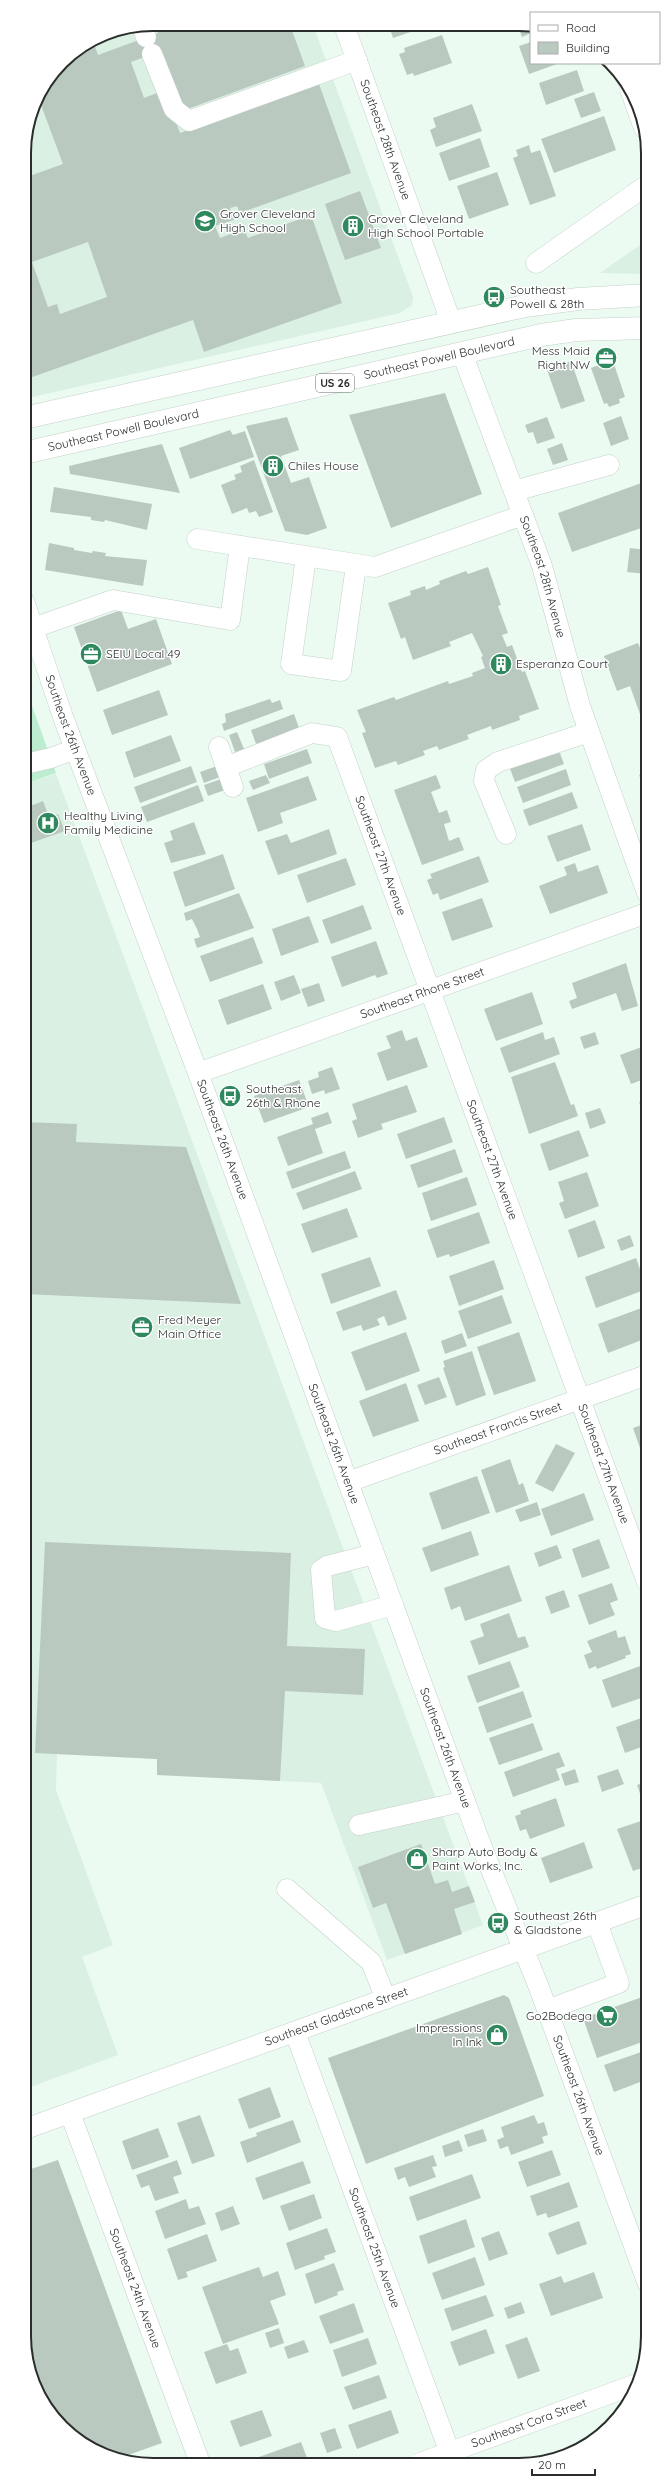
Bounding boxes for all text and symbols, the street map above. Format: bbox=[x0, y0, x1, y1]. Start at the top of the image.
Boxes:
legend bbox=[530, 12, 660, 64]
text: Road bbox=[566, 20, 596, 35]
text: Building bbox=[566, 40, 610, 55]
street label: Southeast 28th Avenue bbox=[357, 77, 415, 202]
place label: Grover Cleveland High School bbox=[220, 206, 315, 235]
school or university icon: Grover Cleveland High School bbox=[192, 208, 218, 234]
place label: Grover Cleveland High School Portable bbox=[368, 211, 484, 240]
building icon: Grover Cleveland High School Portable bbox=[340, 213, 366, 239]
place label: Southeast Powell & 28th bbox=[510, 282, 584, 311]
bus stop icon: Southeast Powell & 28th bbox=[481, 284, 507, 310]
street label: Southeast Powell Boulevard bbox=[362, 333, 516, 382]
place label: Mess Maid Right NW bbox=[532, 343, 590, 372]
office icon: Mess Maid Right NW bbox=[593, 345, 619, 371]
road number: US 26 bbox=[316, 374, 354, 392]
street label: Southeast Powell Boulevard bbox=[46, 405, 200, 454]
building icon: Chiles House bbox=[260, 453, 286, 479]
place label: Chiles House bbox=[288, 458, 359, 473]
street label: Southeast 28th Avenue bbox=[517, 513, 569, 640]
office icon: SEIU Local 49 bbox=[78, 641, 104, 667]
place label: SEIU Local 49 bbox=[106, 646, 181, 661]
building icon: Esperanza Court bbox=[488, 651, 514, 677]
place label: Esperanza Court bbox=[516, 656, 608, 671]
street label: Southeast 26th Avenue bbox=[42, 673, 100, 798]
street label: Southeast 27th Avenue bbox=[352, 793, 410, 918]
place label: Healthy Living Family Medicine bbox=[64, 808, 153, 837]
hospital icon: Healthy Living Family Medicine bbox=[35, 810, 61, 836]
street label: Southeast Rhone Street bbox=[358, 964, 486, 1022]
street label: Southeast 26th Avenue bbox=[194, 1077, 252, 1202]
place label: Southeast 26th & Rhone bbox=[246, 1081, 321, 1110]
bus stop icon: Southeast 26th & Rhone bbox=[217, 1083, 243, 1109]
street label: Southeast 27th Avenue bbox=[464, 1097, 521, 1222]
place label: Fred Meyer Main Office bbox=[158, 1312, 222, 1341]
office icon: Fred Meyer Main Office bbox=[129, 1314, 155, 1340]
street label: Southeast 26th Avenue bbox=[305, 1381, 363, 1506]
street label: Southeast Francis Street bbox=[432, 1398, 564, 1458]
street label: Southeast 27th Avenue bbox=[575, 1402, 633, 1526]
street label: Southeast 26th Avenue bbox=[417, 1685, 475, 1810]
place label: Sharp Auto Body & Paint Works, Inc. bbox=[432, 1844, 538, 1873]
shop icon: Sharp Auto Body & Paint Works, Inc. bbox=[404, 1846, 430, 1872]
place label: Southeast 26th & Gladstone bbox=[514, 1908, 597, 1937]
bus stop icon: Southeast 26th & Gladstone bbox=[485, 1910, 511, 1936]
street label: Southeast Gladstone Street bbox=[262, 1983, 410, 2049]
supermarket icon: Go2Bodega bbox=[594, 2003, 620, 2029]
place label: Go2Bodega bbox=[526, 2008, 592, 2023]
place label: Impressions In Ink bbox=[416, 2020, 482, 2049]
shop icon: Impressions In Ink bbox=[484, 2022, 510, 2048]
street label: Southeast 26th Avenue bbox=[550, 2033, 608, 2158]
street label: Southeast 25th Avenue bbox=[346, 2185, 404, 2310]
street label: Southeast 24th Avenue bbox=[106, 2226, 165, 2350]
street label: Southeast Cora Street bbox=[469, 2395, 589, 2451]
scale bar bbox=[532, 2451, 595, 2477]
text: 20 m bbox=[538, 2457, 566, 2472]

